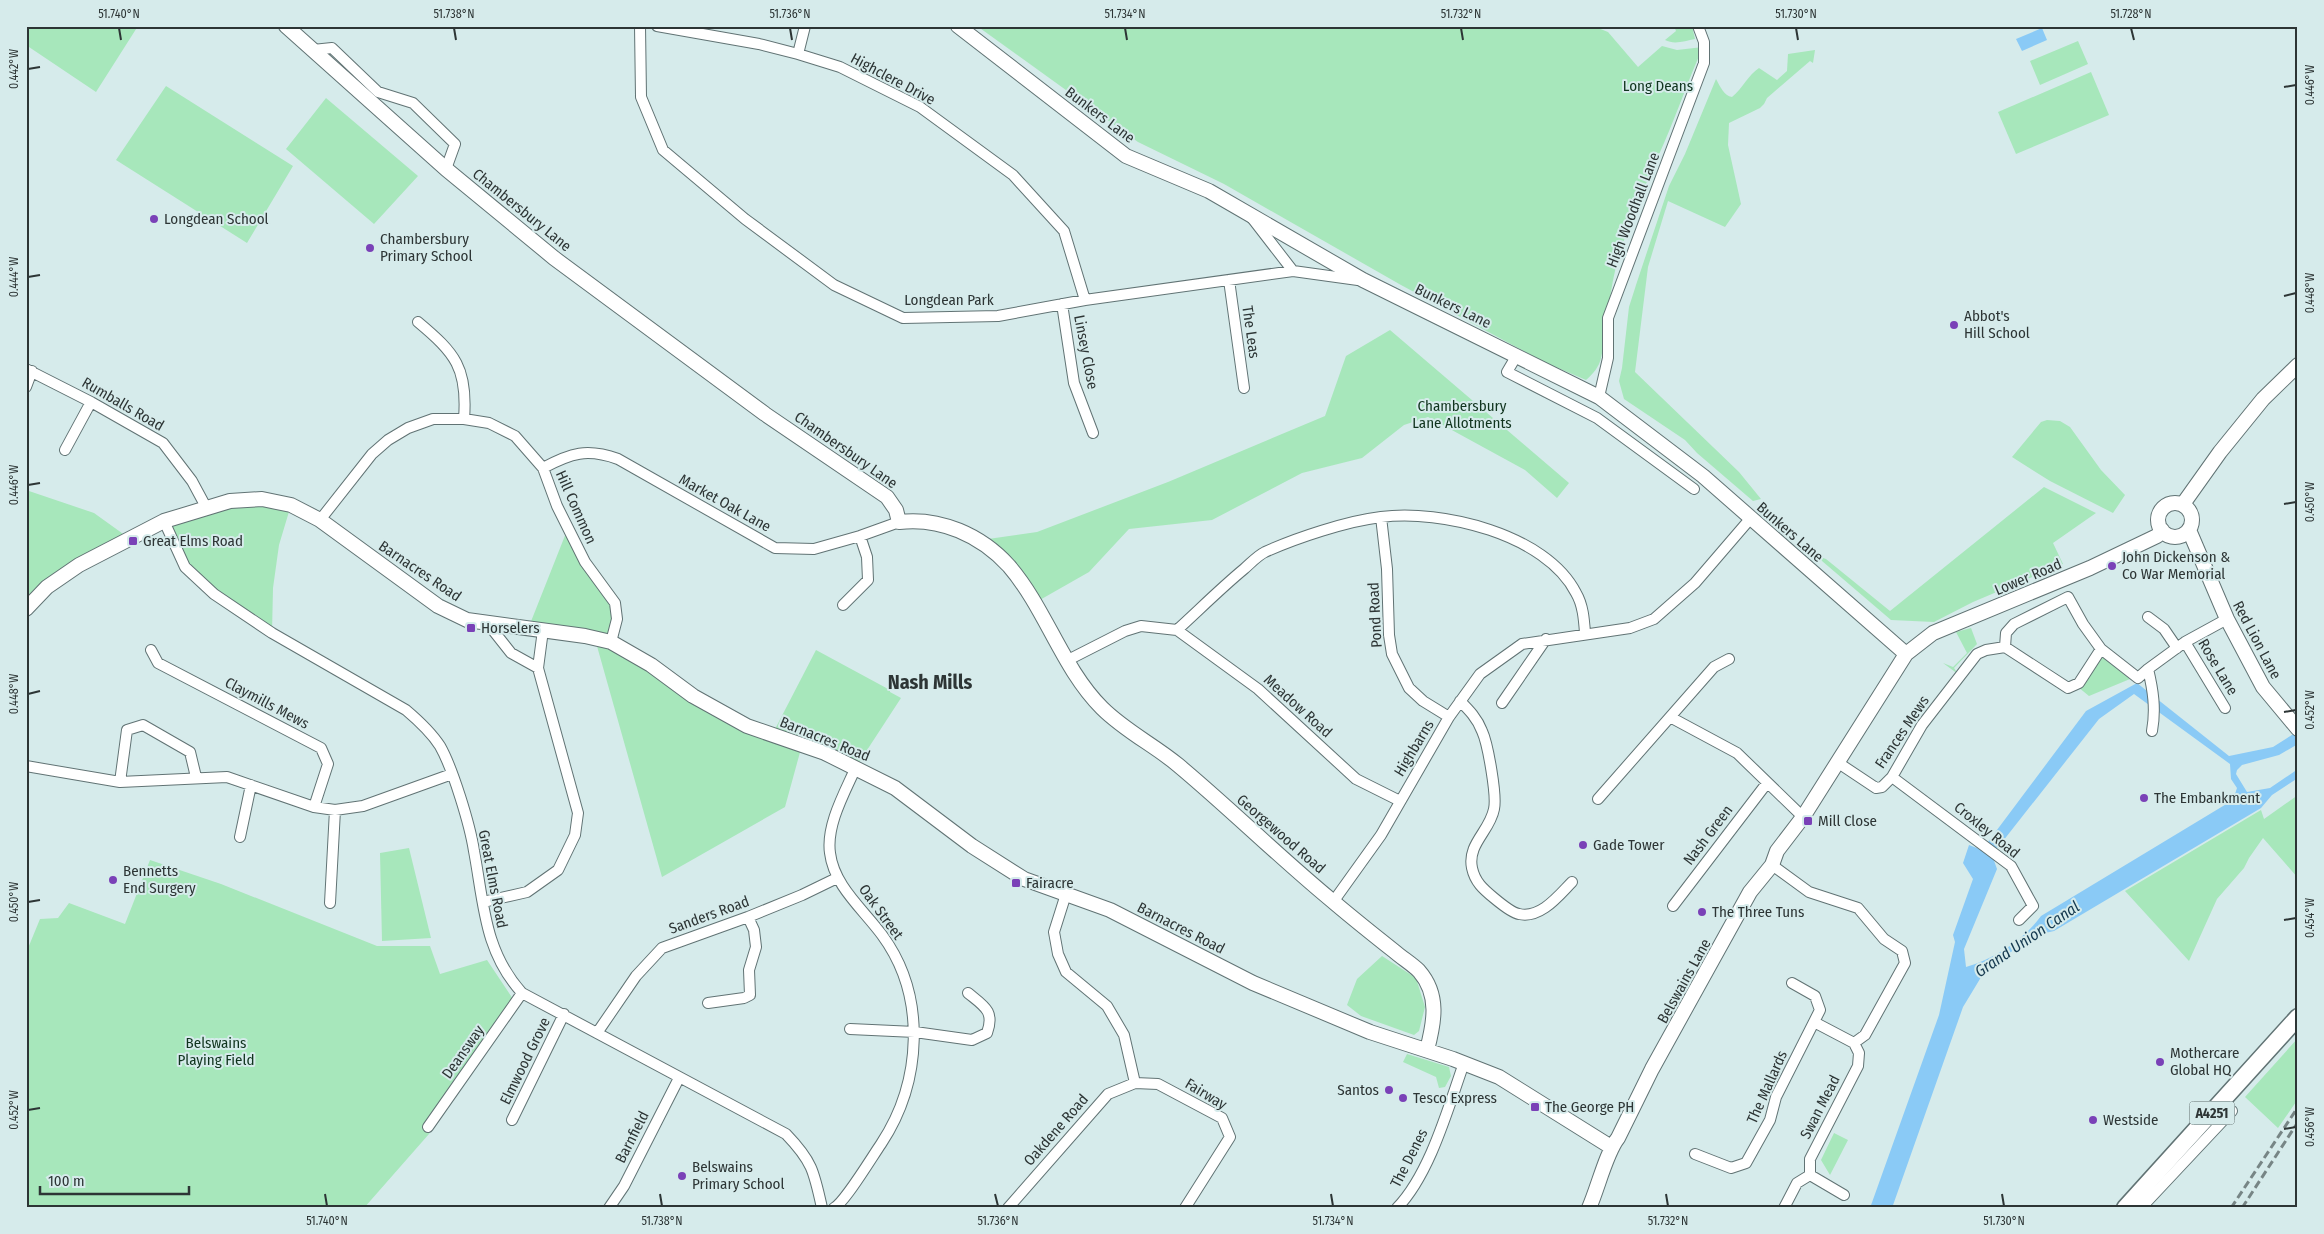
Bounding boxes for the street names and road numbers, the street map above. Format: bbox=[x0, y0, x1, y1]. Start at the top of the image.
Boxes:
street label: Highclere Drive bbox=[848, 49, 938, 109]
street label: Bunkers Lane bbox=[1062, 83, 1138, 147]
street label: High Woodhall Lane bbox=[1603, 150, 1663, 270]
street label: Chambersbury Lane bbox=[469, 165, 575, 255]
street label: Bunkers Lane bbox=[1412, 280, 1494, 332]
street label: Longdean Park bbox=[904, 291, 994, 309]
street label: The Leas bbox=[1238, 304, 1264, 360]
street label: Linsey Close bbox=[1070, 313, 1102, 391]
street label: Rumballs Road bbox=[79, 373, 167, 435]
street label: Chambersbury Lane bbox=[791, 408, 901, 492]
street label: Hill Common bbox=[552, 468, 600, 546]
street label: Market Oak Lane bbox=[676, 470, 774, 536]
street label: Bunkers Lane bbox=[1753, 498, 1827, 566]
street label: Barnacres Road bbox=[375, 537, 465, 605]
street label: Lower Road bbox=[1992, 555, 2064, 599]
street label: Pond Road bbox=[1364, 582, 1386, 648]
street label: Red Lion Lane bbox=[2229, 598, 2285, 682]
street label: Rose Lane bbox=[2194, 636, 2242, 698]
street label: Meadow Road bbox=[1260, 671, 1336, 741]
street label: Claymills Mews bbox=[222, 673, 312, 733]
street label: Frances Mews bbox=[1871, 692, 1933, 772]
street label: Barnacres Road bbox=[777, 713, 873, 765]
street label: Highbarns bbox=[1390, 717, 1438, 779]
street label: Georgewood Road bbox=[1233, 791, 1329, 877]
street label: Croxley Road bbox=[1951, 798, 2023, 862]
street label: Nash Green bbox=[1680, 802, 1736, 868]
street label: Great Elms Road bbox=[475, 828, 511, 930]
street label: Oak Street bbox=[855, 881, 907, 943]
street label: Sanders Road bbox=[666, 892, 752, 938]
street label: Barnacres Road bbox=[1134, 898, 1228, 958]
street label: Belswains Lane bbox=[1653, 936, 1715, 1026]
street label: Elmwood Grove bbox=[496, 1014, 554, 1108]
street label: Deansway bbox=[438, 1022, 488, 1082]
street label: The Mallards bbox=[1743, 1048, 1791, 1126]
street label: Swan Mead bbox=[1796, 1072, 1844, 1142]
street label: Fairway bbox=[1182, 1075, 1230, 1114]
street label: Oakdene Road bbox=[1020, 1091, 1092, 1169]
road number: A4251 bbox=[2190, 1102, 2234, 1124]
street label: Barnfield bbox=[611, 1108, 653, 1166]
street label: The Denes bbox=[1387, 1126, 1431, 1190]

